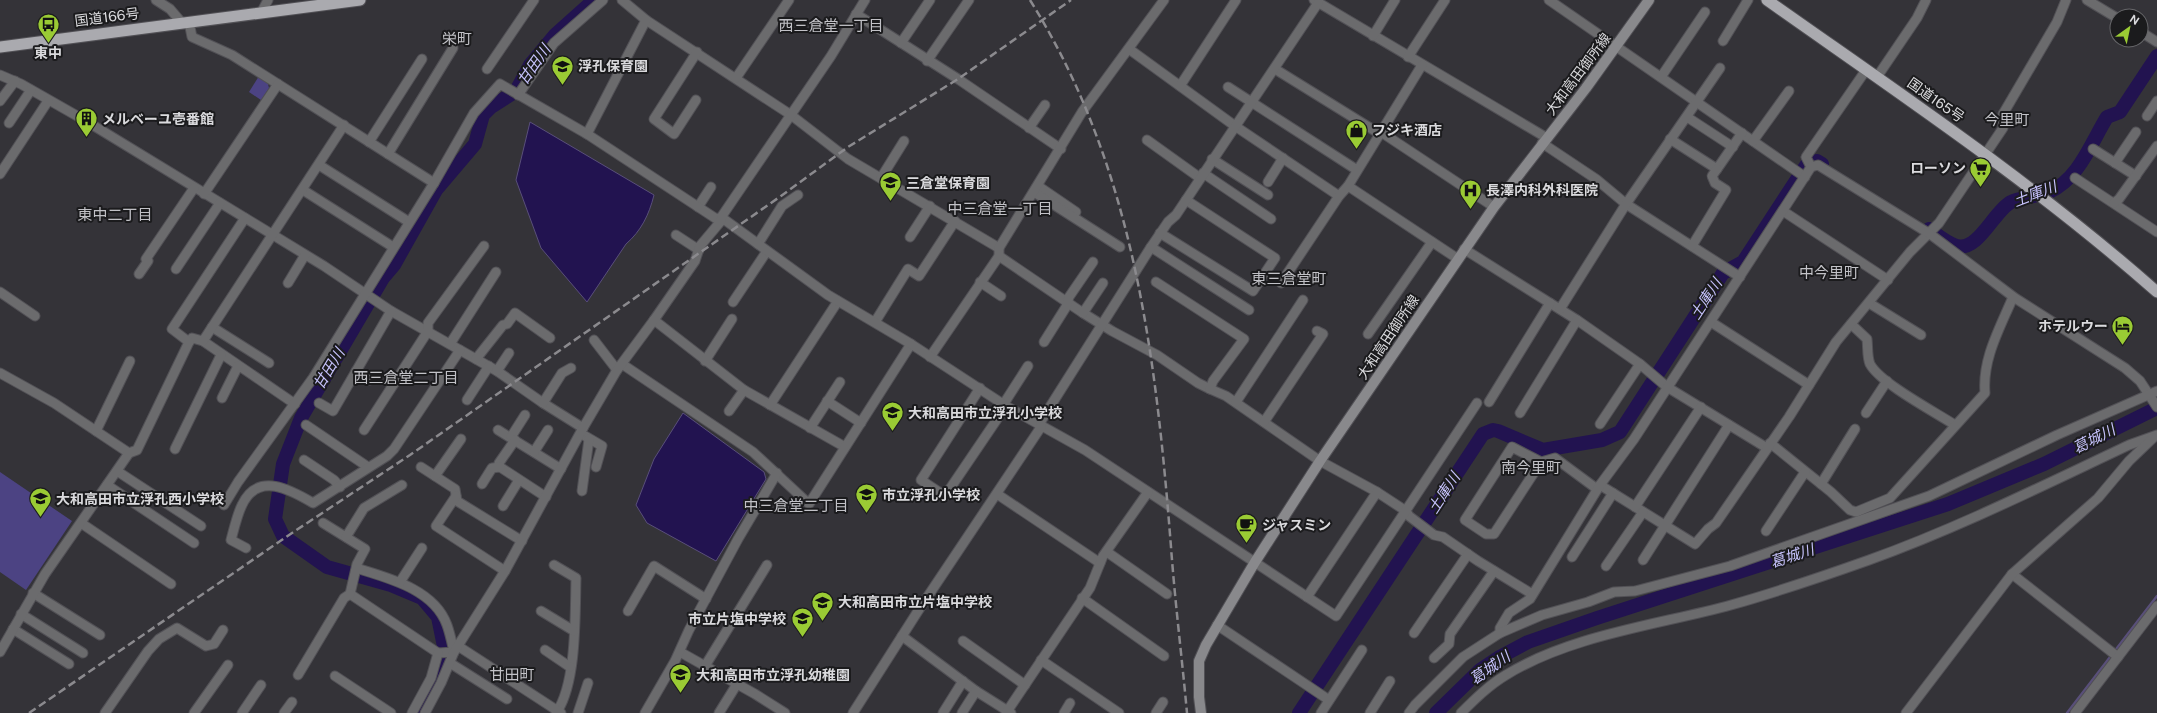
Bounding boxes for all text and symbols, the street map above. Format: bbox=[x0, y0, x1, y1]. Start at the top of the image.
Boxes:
street label: 国道166号 bbox=[74, 5, 140, 29]
north arrow bbox=[2109, 8, 2149, 48]
bus stop icon: 東中 bbox=[35, 12, 61, 45]
text: N bbox=[2128, 12, 2141, 27]
district label: 西三倉堂一丁目 bbox=[778, 17, 884, 34]
district label: 栄町 bbox=[442, 30, 472, 47]
street label: 大和高田御所線 bbox=[1542, 30, 1614, 118]
water label: 甘田川 bbox=[514, 40, 555, 88]
place label: 東中 bbox=[34, 45, 62, 61]
school or university icon: 浮孔保育園 bbox=[550, 53, 576, 86]
place label: 浮孔保育園 bbox=[578, 58, 648, 74]
street label: 国道165号 bbox=[1905, 75, 1967, 125]
building icon: メルベーユ壱番館 bbox=[74, 106, 100, 139]
place label: メルベーユ壱番館 bbox=[102, 111, 214, 127]
district label: 今里町 bbox=[1984, 111, 2030, 128]
shop icon: フジキ酒店 bbox=[1344, 117, 1370, 150]
place label: フジキ酒店 bbox=[1372, 122, 1442, 138]
supermarket icon: ローソン bbox=[1968, 155, 1994, 188]
place label: ローソン bbox=[1910, 160, 1966, 176]
school or university icon: 三倉堂保育園 bbox=[878, 170, 904, 203]
place label: 三倉堂保育園 bbox=[906, 175, 990, 191]
hospital icon: 長澤内科外科医院 bbox=[1457, 177, 1483, 210]
water label: 土庫川 bbox=[2011, 177, 2061, 210]
place label: 長澤内科外科医院 bbox=[1486, 182, 1598, 198]
district label: 中三倉堂一丁目 bbox=[947, 200, 1053, 217]
district label: 東中二丁目 bbox=[77, 206, 153, 223]
district label: 中今里町 bbox=[1799, 264, 1859, 281]
district label: 東三倉堂町 bbox=[1251, 270, 1327, 287]
water label: 土庫川 bbox=[1686, 274, 1726, 322]
street label: 大和高田御所線 bbox=[1354, 292, 1422, 382]
hotel icon: ホテルウー bbox=[2110, 313, 2136, 346]
place label: ホテルウー bbox=[2038, 318, 2108, 334]
water label: 甘田川 bbox=[310, 343, 348, 392]
district label: 西三倉堂二丁目 bbox=[353, 369, 459, 386]
school or university icon: 大和高田市立浮孔小学校 bbox=[879, 400, 905, 433]
place label: 大和高田市立浮孔小学校 bbox=[908, 405, 1062, 421]
water label: 葛城川 bbox=[2070, 420, 2119, 456]
district label: 南今里町 bbox=[1501, 459, 1561, 476]
water label: 土庫川 bbox=[1424, 468, 1464, 516]
school or university icon: 市立浮孔小学校 bbox=[853, 482, 879, 515]
school or university icon: 大和高田市立浮孔西小学校 bbox=[27, 486, 53, 519]
place label: 市立浮孔小学校 bbox=[882, 487, 980, 503]
place label: 大和高田市立浮孔西小学校 bbox=[56, 491, 224, 507]
district label: 中三倉堂二丁目 bbox=[743, 497, 849, 514]
cafe icon: ジャスミン bbox=[1234, 512, 1260, 545]
place label: ジャスミン bbox=[1262, 517, 1331, 533]
water label: 葛城川 bbox=[1768, 540, 1818, 571]
school or university icon: 大和高田市立片塩中学校 bbox=[809, 589, 835, 622]
place label: 大和高田市立片塩中学校 bbox=[838, 594, 992, 610]
school or university icon: 市立片塩中学校 bbox=[789, 606, 815, 639]
place label: 市立片塩中学校 bbox=[688, 611, 786, 627]
water label: 葛城川 bbox=[1466, 647, 1515, 687]
school or university icon: 大和高田市立浮孔幼稚園 bbox=[668, 662, 694, 695]
district label: 甘田町 bbox=[489, 666, 535, 683]
place label: 大和高田市立浮孔幼稚園 bbox=[696, 667, 850, 683]

